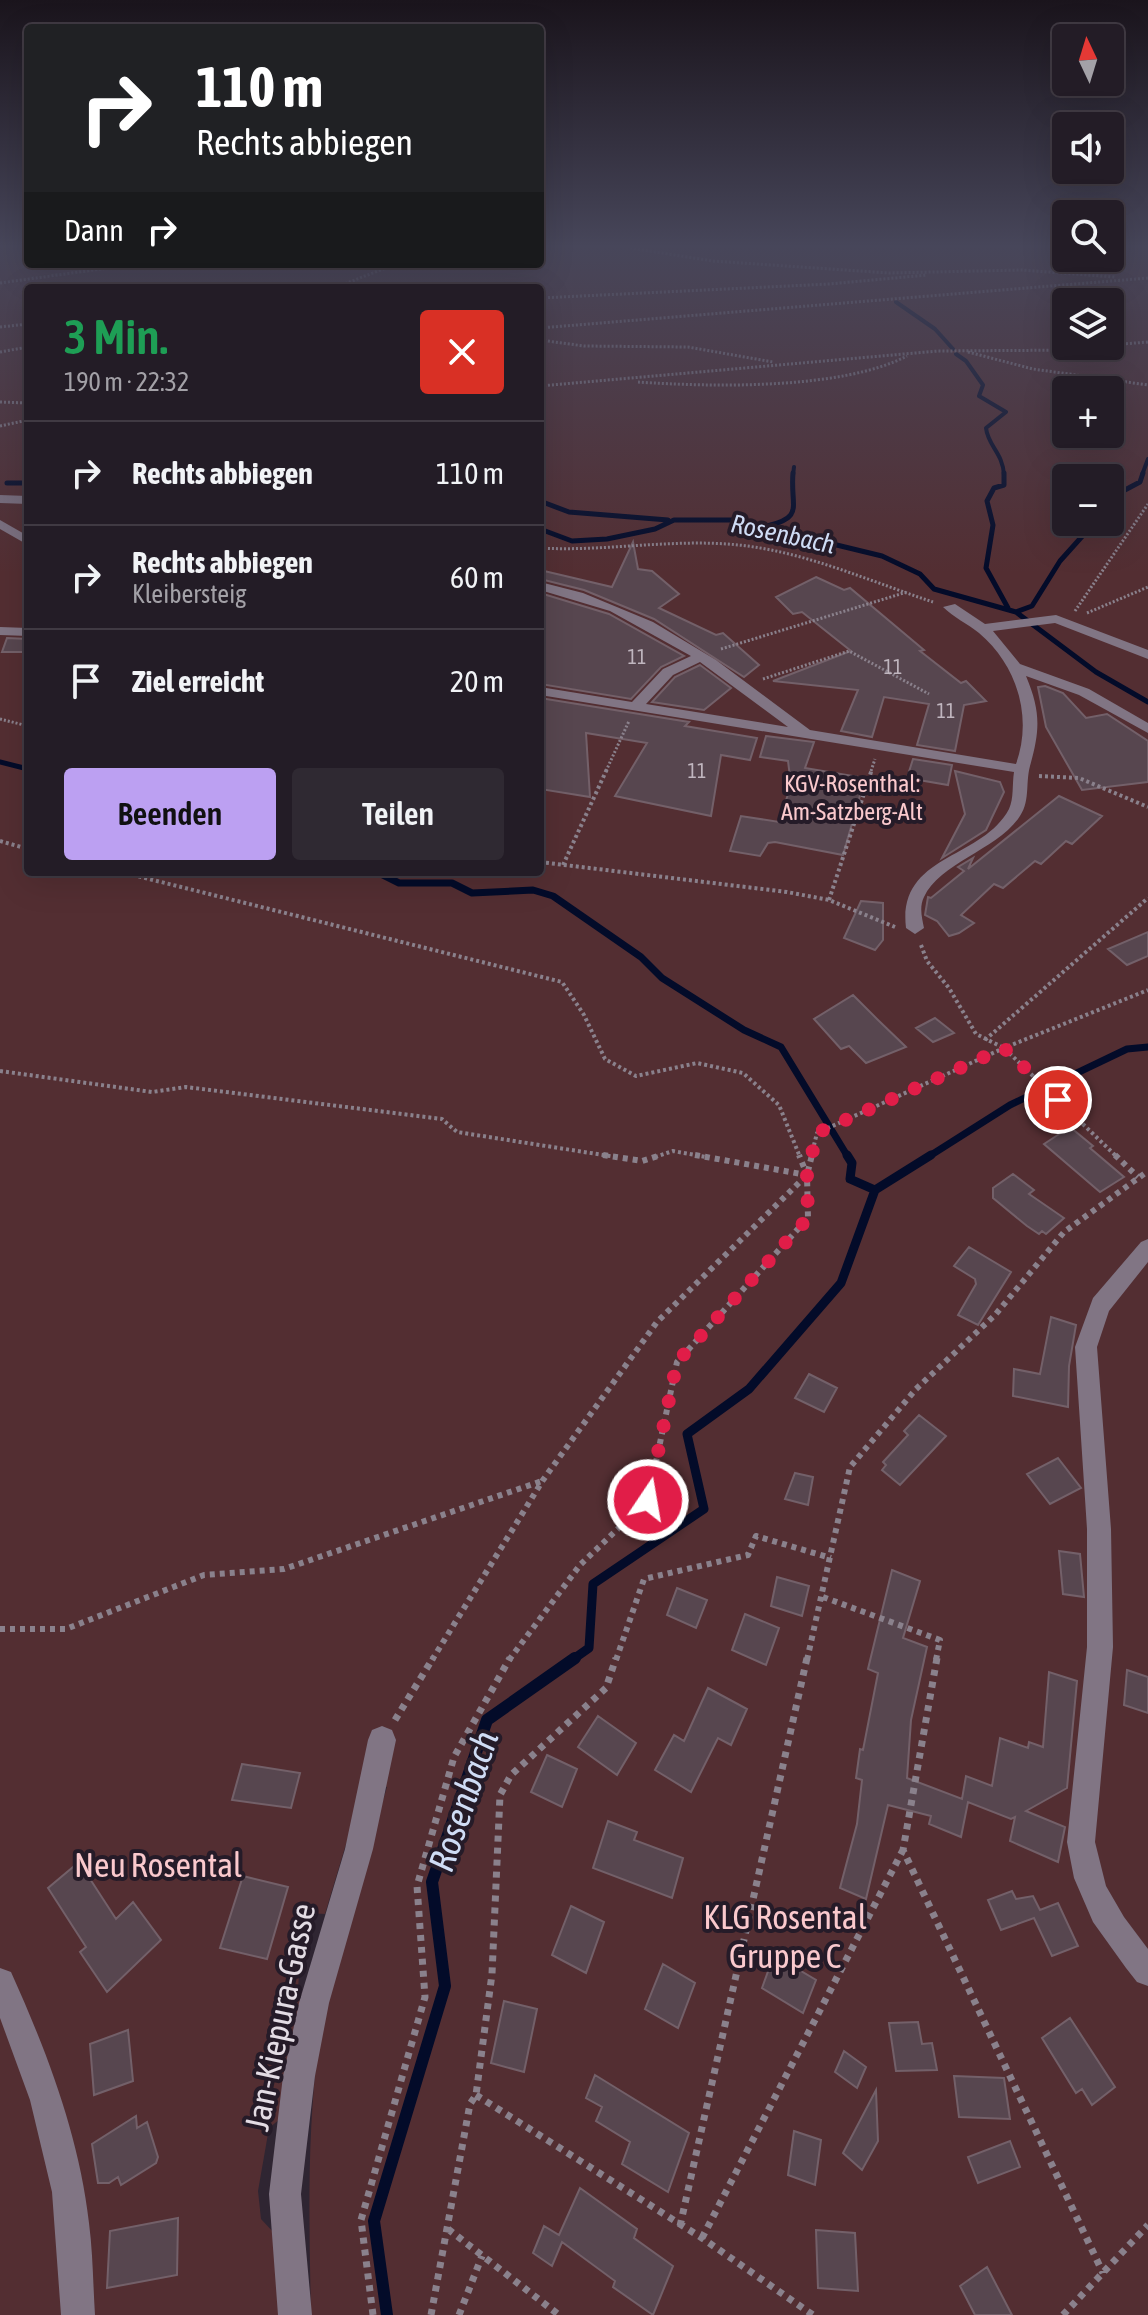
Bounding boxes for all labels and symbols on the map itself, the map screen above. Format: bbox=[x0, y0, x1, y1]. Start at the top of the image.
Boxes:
north arrow bbox=[1052, 24, 1124, 96]
water label: Rosenbach bbox=[728, 508, 838, 560]
house number: 11 bbox=[628, 645, 646, 668]
house number: 11 bbox=[884, 655, 902, 678]
house number: 11 bbox=[937, 699, 955, 722]
house number: 11 bbox=[688, 759, 706, 782]
park label: KGV-Rosenthal: Am-Satzberg-Alt bbox=[781, 770, 923, 825]
pin bbox=[1024, 1066, 1092, 1134]
position arrow bbox=[606, 1458, 690, 1542]
water label: Rosenbach bbox=[419, 1725, 507, 1877]
park label: Neu Rosental bbox=[74, 1845, 242, 1884]
park label: KLG Rosental Gruppe C bbox=[703, 1897, 867, 1975]
street label: Jan-Kiepura-Gasse bbox=[236, 1900, 323, 2134]

